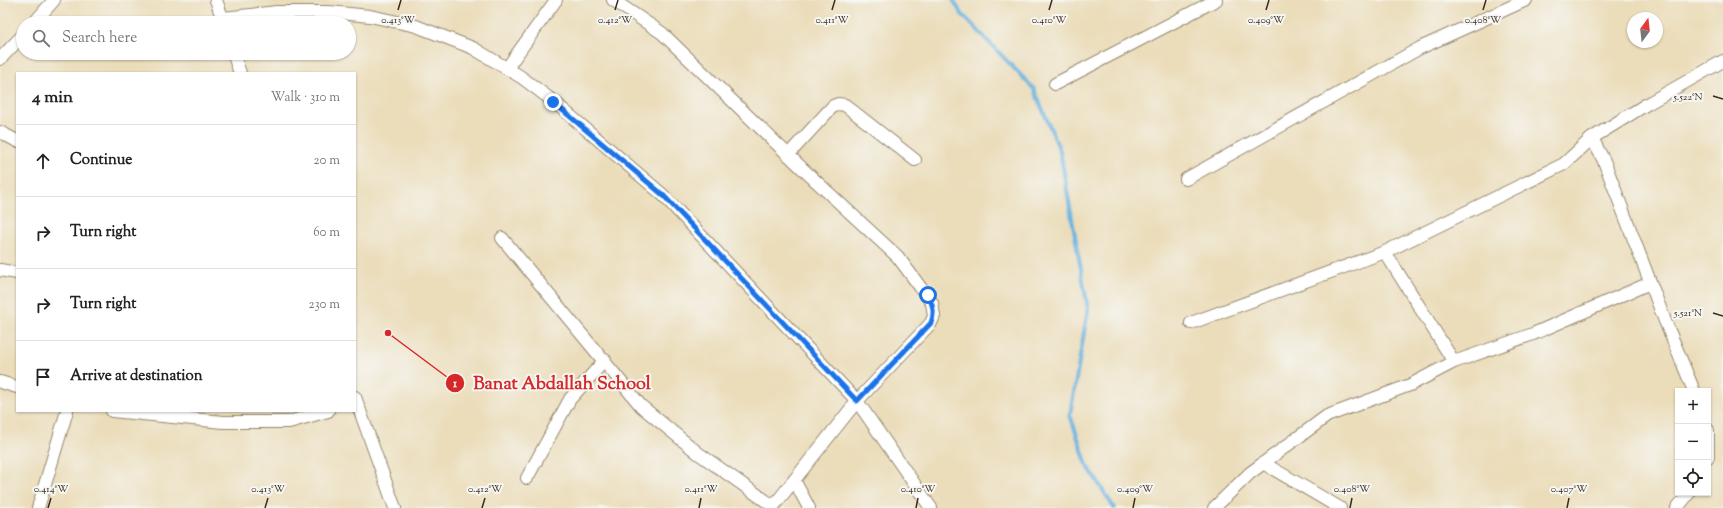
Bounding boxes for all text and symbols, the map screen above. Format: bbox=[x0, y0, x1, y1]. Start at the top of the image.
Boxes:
north arrow bbox=[1627, 12, 1663, 48]
text: 0.413°W bbox=[381, 13, 415, 28]
text: 0.412°W bbox=[598, 13, 632, 28]
text: 0.411°W bbox=[815, 13, 849, 28]
text: 0.410°W bbox=[1032, 13, 1066, 28]
text: 0.409°W bbox=[1248, 13, 1284, 28]
text: 0.408°W bbox=[1465, 13, 1501, 28]
search box bbox=[16, 16, 356, 60]
icon: search bbox=[30, 27, 52, 49]
text: Search here bbox=[62, 28, 137, 49]
text: 4 min bbox=[32, 86, 73, 110]
text: Walk · 310 m bbox=[271, 89, 340, 107]
text: 5.522°N bbox=[1672, 90, 1703, 105]
route end bbox=[544, 93, 562, 111]
icon: ahead bbox=[32, 150, 54, 172]
text: Continue bbox=[70, 150, 132, 171]
text: 20 m bbox=[314, 152, 340, 170]
icon: right bbox=[32, 222, 54, 244]
text: Turn right bbox=[70, 222, 136, 243]
text: 60 m bbox=[313, 224, 340, 242]
route start bbox=[919, 286, 937, 304]
icon: right bbox=[32, 294, 54, 316]
text: Turn right bbox=[70, 294, 136, 315]
text: 230 m bbox=[308, 296, 340, 314]
text: 5.521°N bbox=[1673, 306, 1702, 321]
icon: arrive bbox=[32, 366, 54, 388]
text: Arrive at destination bbox=[70, 366, 203, 387]
callout: Banat Abdallah School bbox=[445, 368, 659, 398]
text: Banat Abdallah School bbox=[473, 372, 652, 398]
text: 1 bbox=[452, 375, 458, 393]
map controls bbox=[1675, 388, 1711, 496]
button: + bbox=[1675, 388, 1711, 424]
button: − bbox=[1675, 424, 1711, 460]
button: locate bbox=[1675, 460, 1711, 496]
text: 0.414°W bbox=[34, 482, 68, 497]
text: 0.413°W bbox=[251, 482, 285, 497]
text: 0.412°W bbox=[468, 482, 502, 497]
text: 0.411°W bbox=[684, 482, 718, 497]
text: 0.410°W bbox=[901, 482, 935, 497]
text: 0.409°W bbox=[1117, 482, 1153, 497]
text: 0.408°W bbox=[1334, 482, 1370, 497]
text: 0.407°W bbox=[1551, 482, 1587, 497]

